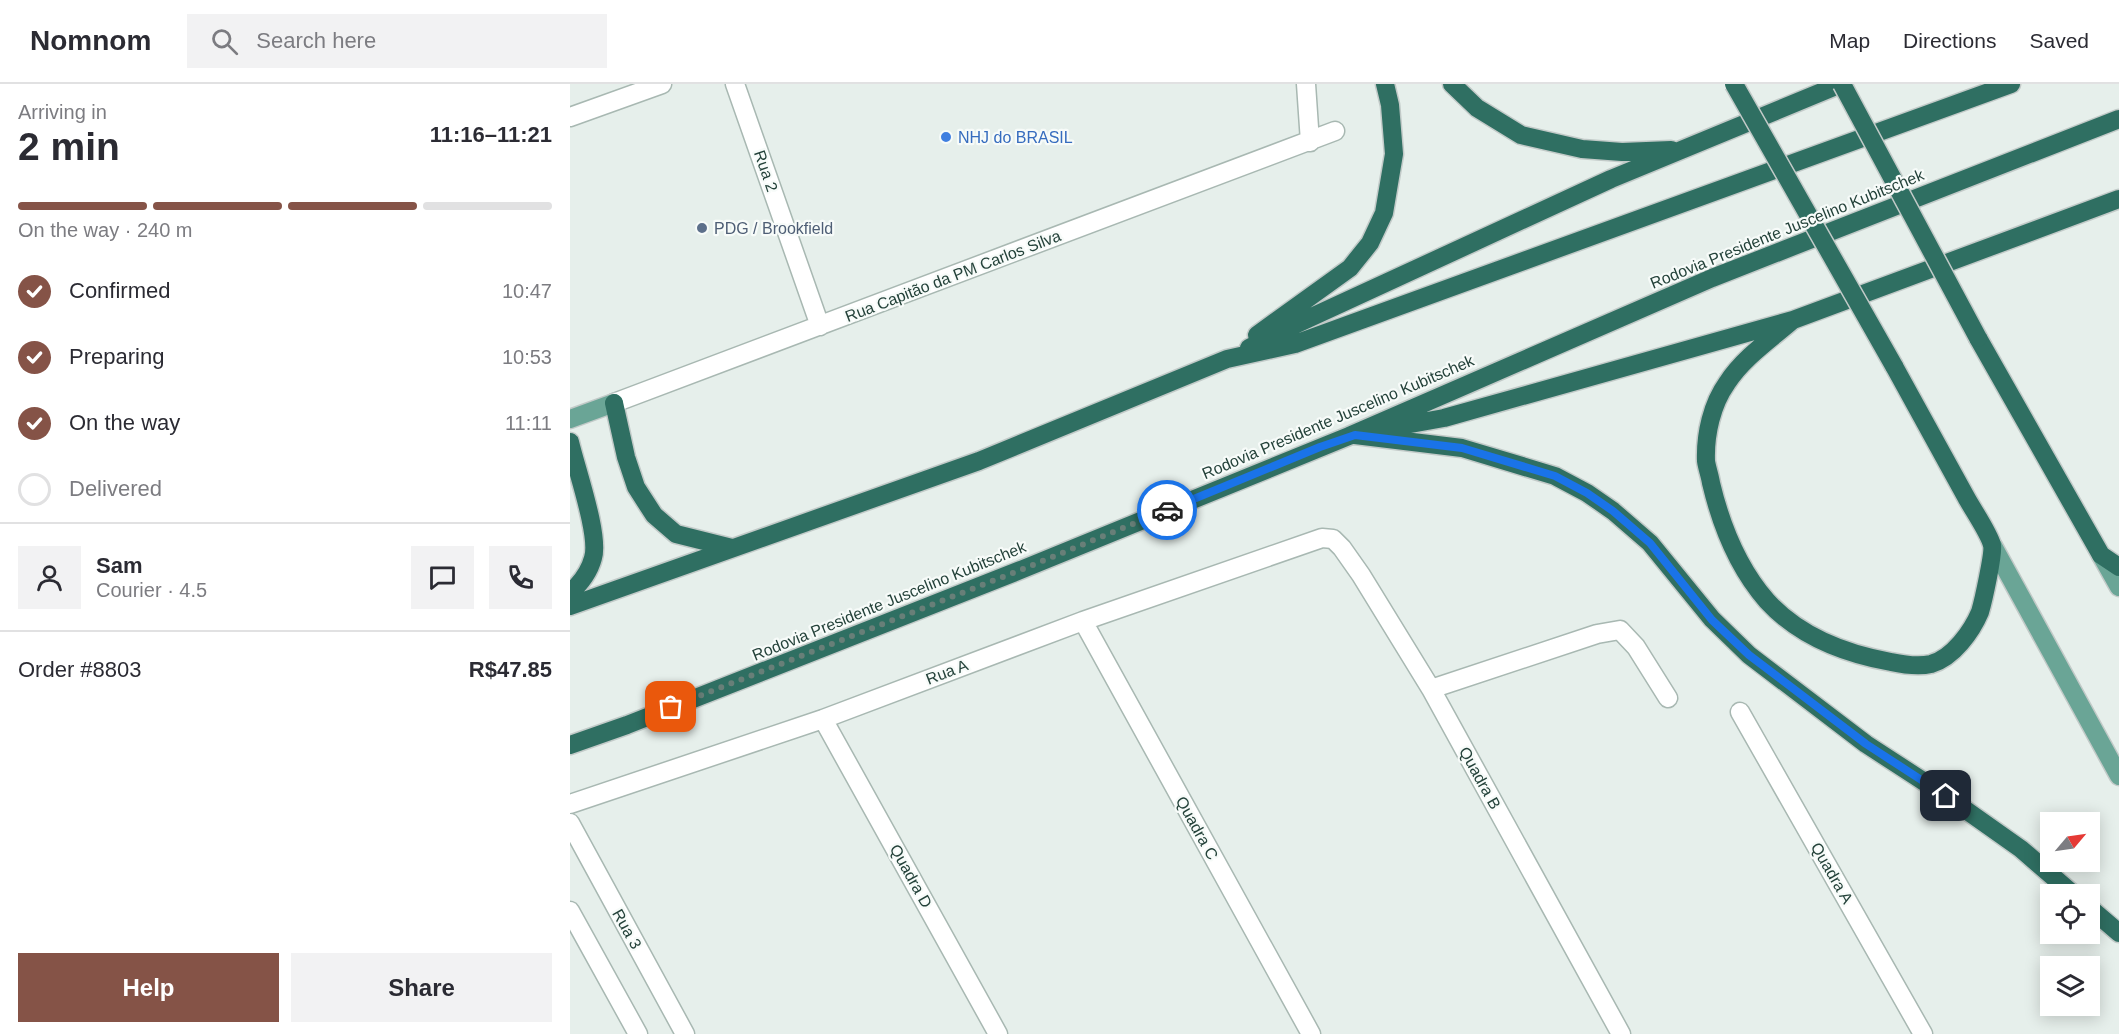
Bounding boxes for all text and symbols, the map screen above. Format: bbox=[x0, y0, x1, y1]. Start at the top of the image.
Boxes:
search box bbox=[187, 14, 607, 68]
text: Nomnom bbox=[30, 25, 151, 56]
icon: search bbox=[208, 25, 241, 58]
text: Search here bbox=[256, 28, 376, 53]
text: Map bbox=[1829, 29, 1870, 52]
text: Directions bbox=[1903, 29, 1996, 52]
text: Saved bbox=[2029, 29, 2089, 52]
text: Arriving in bbox=[18, 101, 107, 123]
text: 11:16–11:21 bbox=[430, 122, 552, 147]
text: 2 min bbox=[18, 125, 120, 168]
place label: NHJ do BRASIL bbox=[958, 129, 1073, 146]
marker: NHJ do BRASIL bbox=[939, 130, 953, 144]
street label: Rua 2 bbox=[751, 148, 781, 194]
street label: Rodovia Presidente Juscelino Kubitschek bbox=[1648, 166, 1927, 292]
text: On the way · 240 m bbox=[18, 219, 193, 241]
place label: PDG / Brookfield bbox=[714, 220, 833, 237]
marker: PDG / Brookfield bbox=[695, 221, 709, 235]
street label: Rua Capitão da PM Carlos Silva bbox=[843, 227, 1063, 325]
icon: check bbox=[18, 275, 51, 308]
text: Confirmed bbox=[69, 278, 170, 303]
text: 10:47 bbox=[502, 280, 552, 302]
icon: check bbox=[18, 341, 51, 374]
text: Preparing bbox=[69, 344, 164, 369]
text: 10:53 bbox=[502, 346, 552, 368]
street label: Rodovia Presidente Juscelino Kubitschek bbox=[1200, 351, 1477, 482]
icon: check bbox=[18, 407, 51, 440]
text: On the way bbox=[69, 410, 180, 435]
text: 11:11 bbox=[505, 412, 552, 434]
text: Delivered bbox=[69, 476, 162, 501]
courier bbox=[1137, 480, 1197, 540]
icon: car bbox=[1151, 494, 1184, 527]
street label: Rodovia Presidente Juscelino Kubitschek bbox=[750, 538, 1029, 664]
button: person bbox=[18, 546, 81, 609]
button: chat bbox=[411, 546, 474, 609]
button: phone bbox=[489, 546, 552, 609]
text: Sam bbox=[96, 553, 142, 578]
text: Courier · 4.5 bbox=[96, 579, 207, 601]
street label: Rua A bbox=[924, 656, 971, 688]
text: Order #8803 bbox=[18, 657, 142, 682]
text: R$47.85 bbox=[469, 657, 552, 682]
pin bbox=[645, 681, 696, 732]
icon: bag bbox=[654, 690, 687, 723]
street label: Quadra B bbox=[1456, 744, 1504, 812]
pin bbox=[1920, 770, 1971, 821]
icon: home bbox=[1929, 779, 1962, 812]
street label: Quadra C bbox=[1173, 794, 1221, 862]
north arrow bbox=[2040, 812, 2100, 872]
map controls bbox=[2040, 812, 2100, 1016]
street label: Quadra A bbox=[1808, 839, 1856, 907]
street label: Quadra D bbox=[887, 842, 935, 910]
button: locate bbox=[2040, 884, 2100, 944]
street label: Rua 3 bbox=[609, 906, 645, 952]
button: Help bbox=[18, 953, 279, 1022]
button: Share bbox=[291, 953, 552, 1022]
button: layers bbox=[2040, 956, 2100, 1016]

